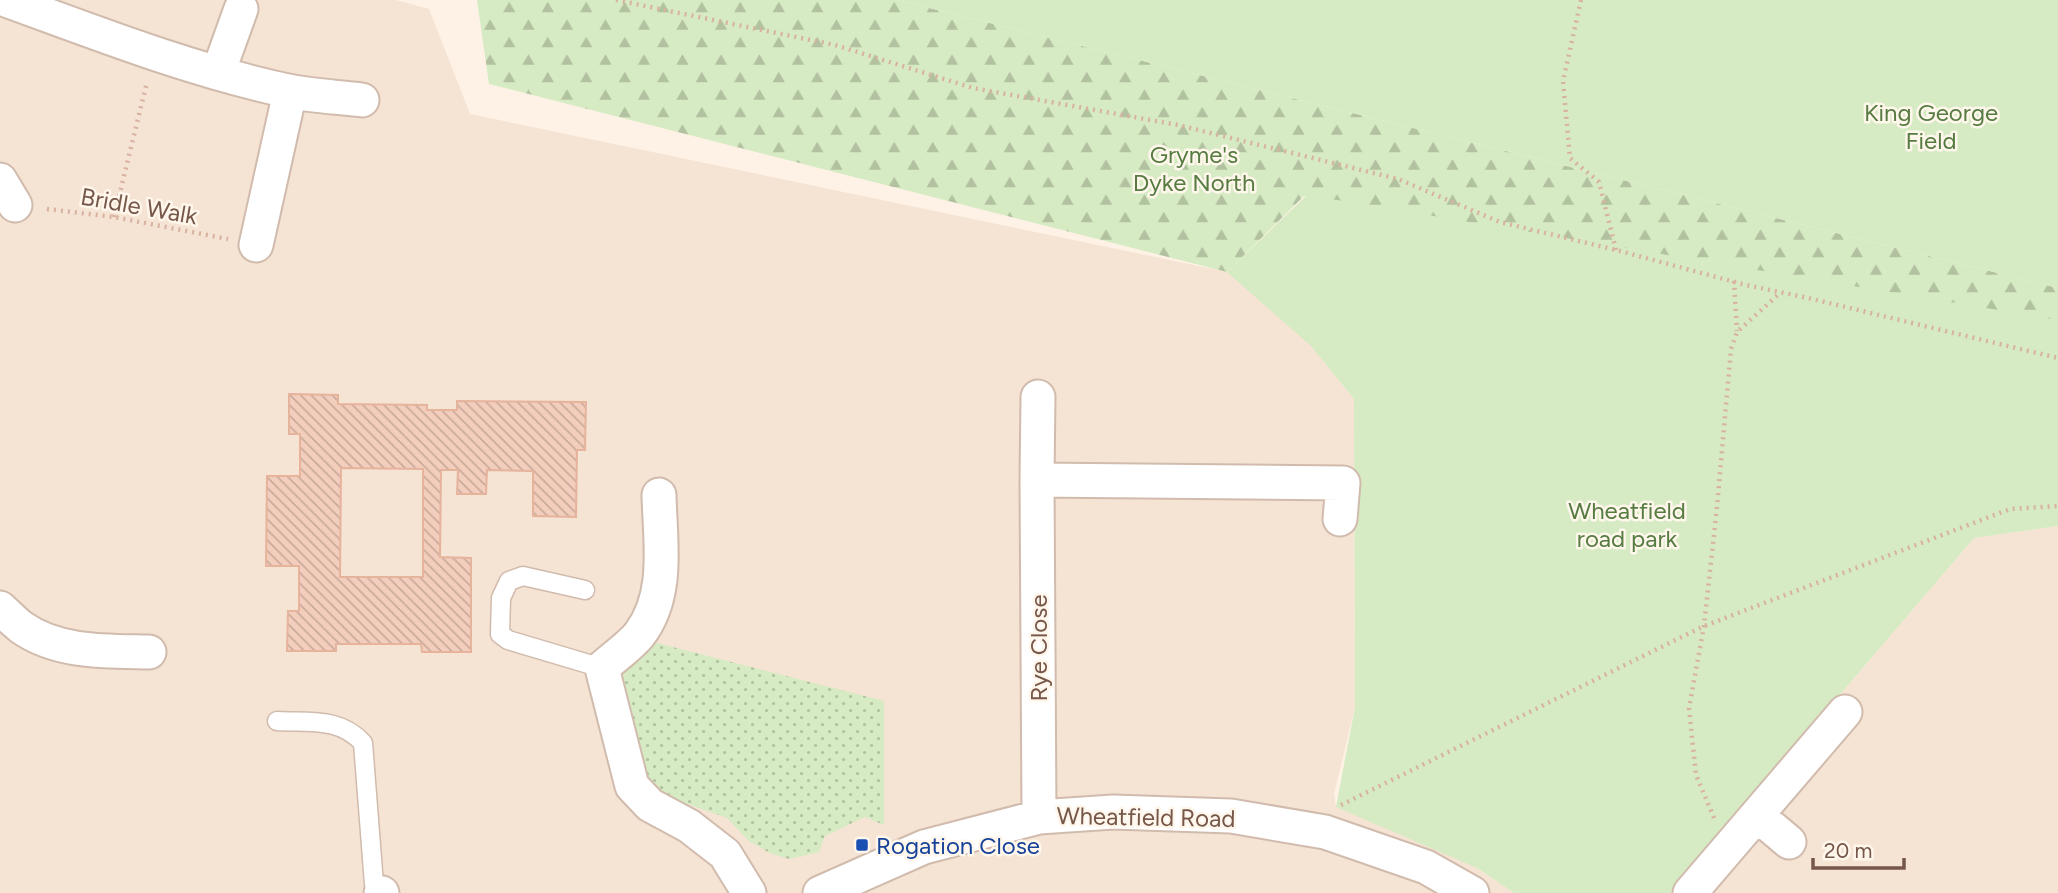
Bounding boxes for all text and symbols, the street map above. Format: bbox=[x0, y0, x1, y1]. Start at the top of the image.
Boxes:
park label: King George Field bbox=[1864, 98, 1998, 155]
park label: Gryme's Dyke North bbox=[1133, 140, 1255, 197]
street label: Bridle Walk bbox=[78, 181, 200, 231]
park label: Wheatfield road park bbox=[1568, 496, 1686, 553]
street label: Rye Close bbox=[1024, 594, 1053, 702]
street label: Wheatfield Road bbox=[1056, 801, 1236, 833]
scale bar bbox=[1813, 826, 1904, 870]
place label: Rogation Close bbox=[876, 831, 1040, 860]
marker: Rogation Close bbox=[854, 837, 870, 853]
text: 20 m bbox=[1824, 838, 1872, 863]

